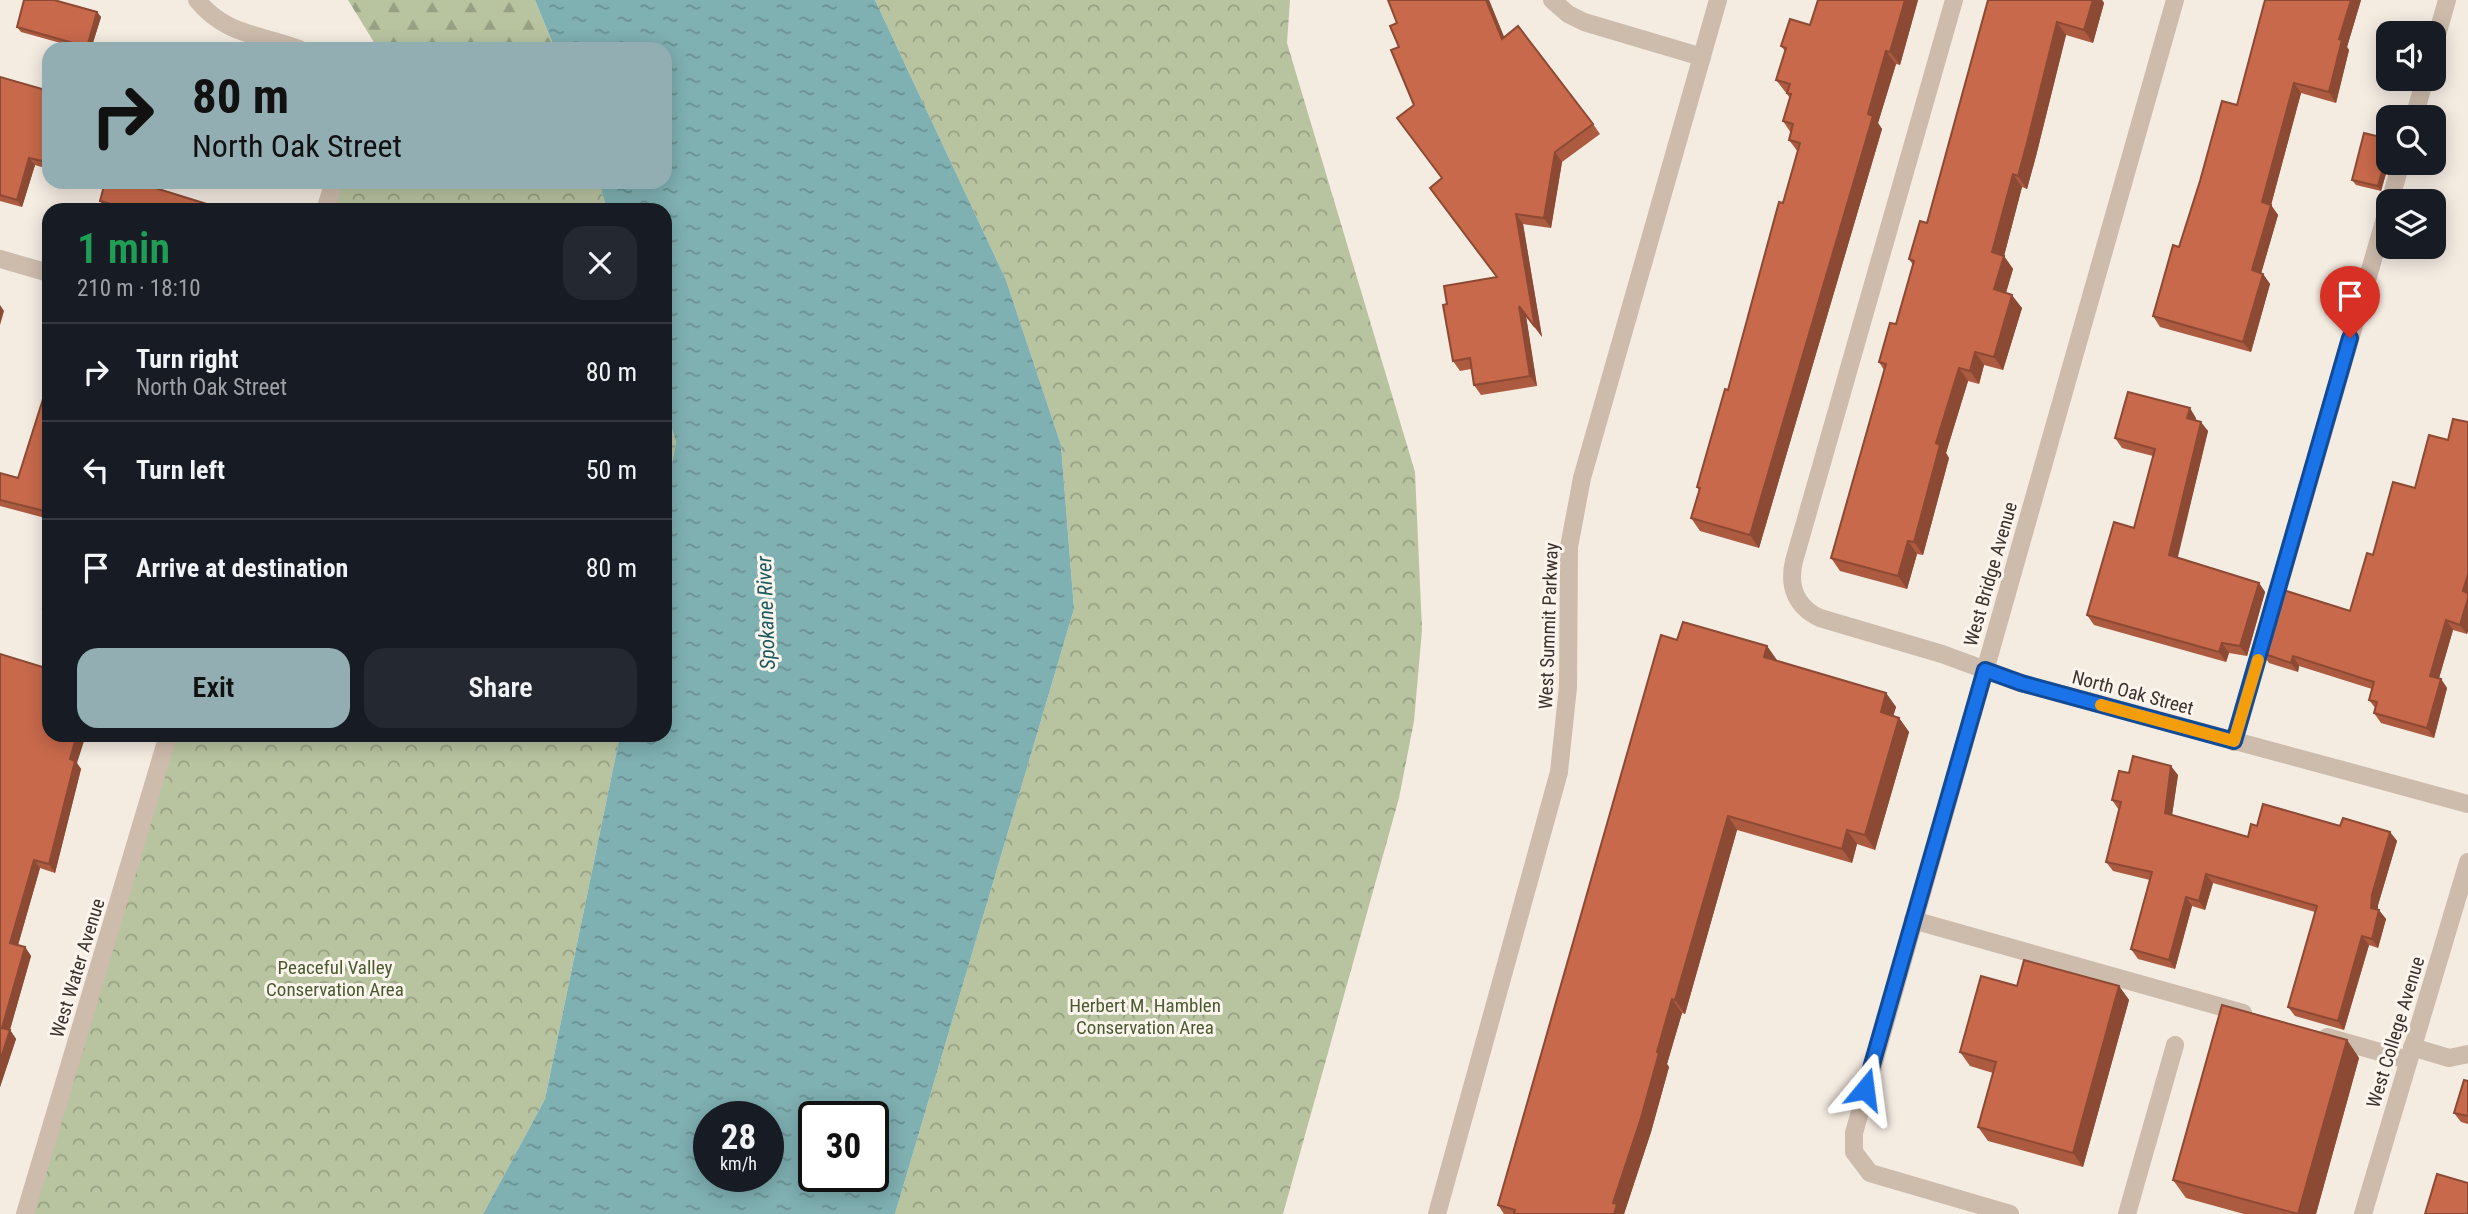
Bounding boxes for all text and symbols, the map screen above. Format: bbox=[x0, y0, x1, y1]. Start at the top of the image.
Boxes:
map controls bbox=[2376, 21, 2446, 259]
button: sound bbox=[2376, 21, 2446, 91]
text: 80 m bbox=[192, 68, 289, 125]
icon: right bbox=[77, 70, 168, 161]
button: search bbox=[2376, 105, 2446, 175]
text: North Oak Street bbox=[192, 127, 402, 165]
button: layers bbox=[2376, 189, 2446, 259]
text: 1 min bbox=[77, 224, 170, 273]
button: close bbox=[563, 226, 637, 300]
pin bbox=[2320, 266, 2380, 338]
text: 210 m · 18:10 bbox=[77, 275, 201, 302]
icon: arrive bbox=[2331, 277, 2369, 315]
text: Turn right bbox=[136, 344, 238, 374]
icon: right bbox=[77, 353, 115, 391]
text: 80 m bbox=[586, 357, 637, 387]
text: North Oak Street bbox=[136, 374, 287, 401]
icon: left bbox=[77, 451, 115, 489]
text: Turn left bbox=[136, 455, 225, 485]
text: 50 m bbox=[586, 455, 637, 485]
street label: West Bridge Avenue bbox=[1959, 499, 2022, 649]
street label: West Summit Parkway bbox=[1534, 542, 1563, 710]
icon: arrive bbox=[77, 549, 115, 587]
text: Arrive at destination bbox=[136, 553, 348, 583]
text: 80 m bbox=[586, 553, 637, 583]
water label: Spokane River bbox=[752, 555, 780, 670]
button: Exit bbox=[77, 648, 350, 728]
button: Share bbox=[364, 648, 637, 728]
street label: North Oak Street bbox=[2070, 665, 2196, 720]
street label: West Water Avenue bbox=[45, 896, 110, 1041]
street label: West College Avenue bbox=[2362, 954, 2429, 1111]
park label: Peaceful Valley Conservation Area bbox=[266, 956, 404, 1001]
park label: Herbert M. Hamblen Conservation Area bbox=[1069, 994, 1221, 1039]
position arrow bbox=[1828, 1052, 1902, 1126]
speed limit sign: 30 bbox=[798, 1101, 889, 1192]
text: 28 bbox=[721, 1117, 756, 1158]
text: km/h bbox=[720, 1153, 757, 1174]

